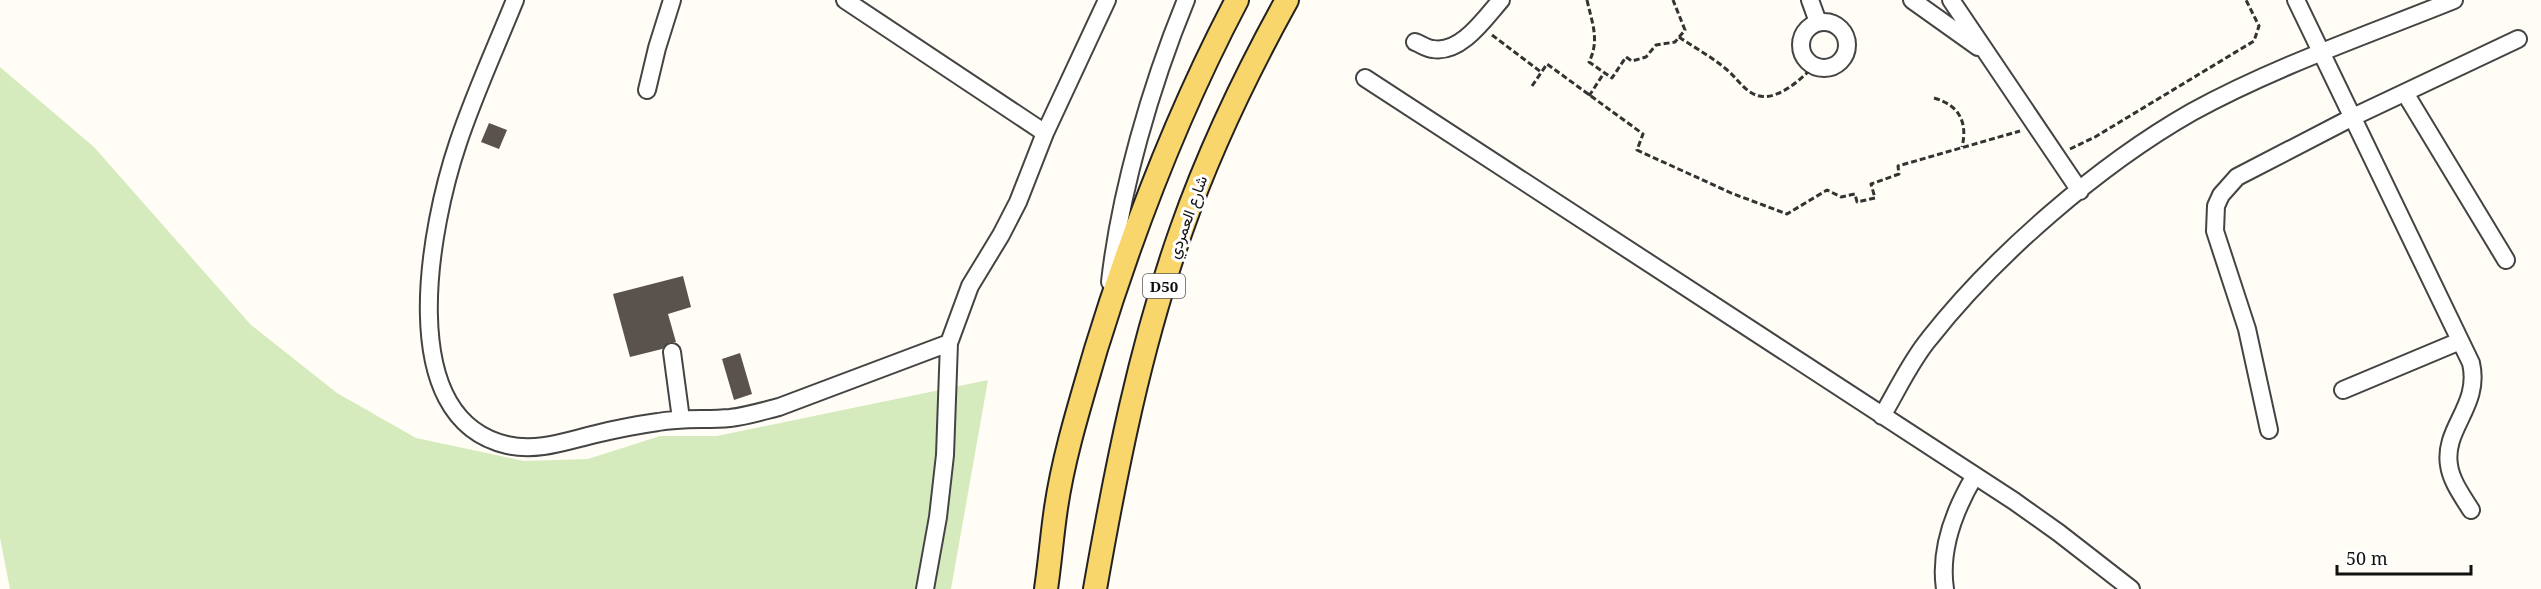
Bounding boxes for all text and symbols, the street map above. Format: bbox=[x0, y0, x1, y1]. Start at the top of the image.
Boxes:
street label: شارع العمردي bbox=[1162, 172, 1215, 263]
road number: D50 bbox=[1143, 274, 1185, 298]
scale bar bbox=[2337, 538, 2470, 576]
text: 50 m bbox=[2346, 546, 2388, 570]

